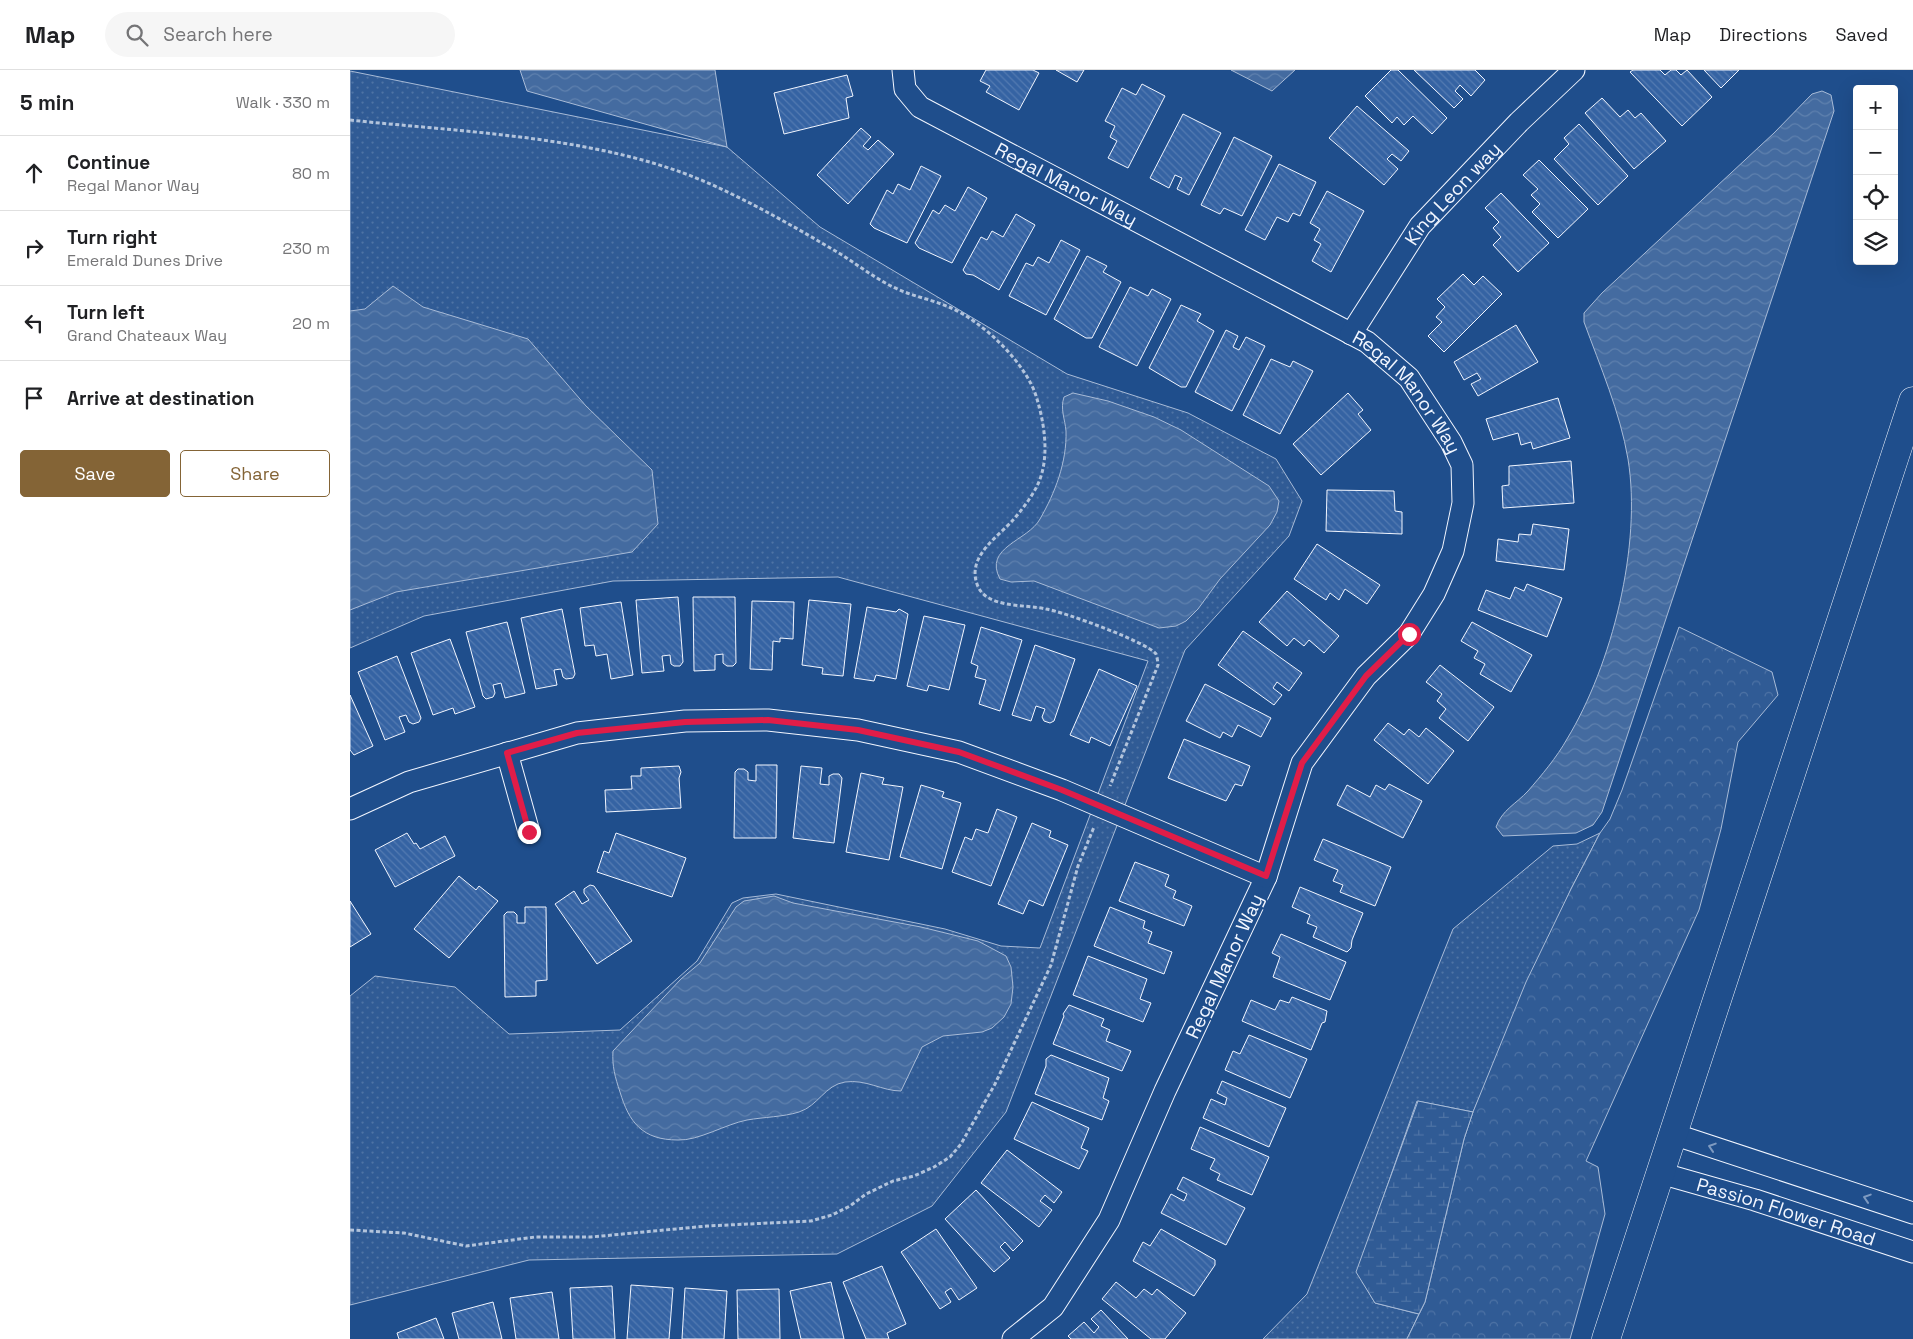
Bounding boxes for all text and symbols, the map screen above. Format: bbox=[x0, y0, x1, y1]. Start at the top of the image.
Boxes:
search box bbox=[105, 12, 455, 57]
text: Map bbox=[25, 19, 75, 50]
icon: search bbox=[123, 21, 151, 49]
text: Search here bbox=[163, 22, 273, 47]
text: Map bbox=[1654, 23, 1691, 46]
text: Directions bbox=[1719, 23, 1808, 46]
text: Saved bbox=[1836, 23, 1888, 46]
map controls bbox=[1853, 85, 1898, 265]
button: + bbox=[1853, 85, 1898, 130]
text: 5 min bbox=[20, 89, 74, 116]
text: Walk · 330 m bbox=[236, 92, 330, 113]
button: − bbox=[1853, 130, 1898, 175]
street label: Regal Manor Way bbox=[991, 137, 1142, 232]
street label: King Leon way bbox=[1399, 137, 1507, 250]
text: Continue bbox=[67, 150, 150, 175]
icon: ahead bbox=[20, 159, 48, 187]
text: 80 m bbox=[292, 163, 330, 184]
text: Regal Manor Way bbox=[67, 175, 199, 196]
button: locate bbox=[1853, 175, 1898, 220]
button: layers bbox=[1853, 220, 1898, 265]
text: Turn right bbox=[67, 225, 157, 250]
icon: right bbox=[20, 234, 48, 262]
text: 230 m bbox=[283, 238, 330, 259]
text: Emerald Dunes Drive bbox=[67, 250, 223, 271]
text: Turn left bbox=[67, 300, 145, 325]
icon: left bbox=[20, 309, 48, 337]
text: 20 m bbox=[292, 313, 330, 334]
text: Grand Chateaux Way bbox=[67, 325, 227, 346]
street label: Regal Manor Way bbox=[1348, 325, 1467, 458]
icon: arrive bbox=[20, 384, 48, 412]
text: Arrive at destination bbox=[67, 386, 255, 411]
button: Save bbox=[20, 450, 170, 497]
button: Share bbox=[180, 450, 330, 497]
route start bbox=[1398, 623, 1421, 646]
route end bbox=[518, 821, 541, 844]
street label: Regal Manor Way bbox=[1180, 890, 1269, 1043]
one-way arrow bbox=[1709, 1143, 1717, 1153]
street label: Passion Flower Road bbox=[1694, 1172, 1879, 1252]
one-way arrow bbox=[1863, 1193, 1871, 1203]

